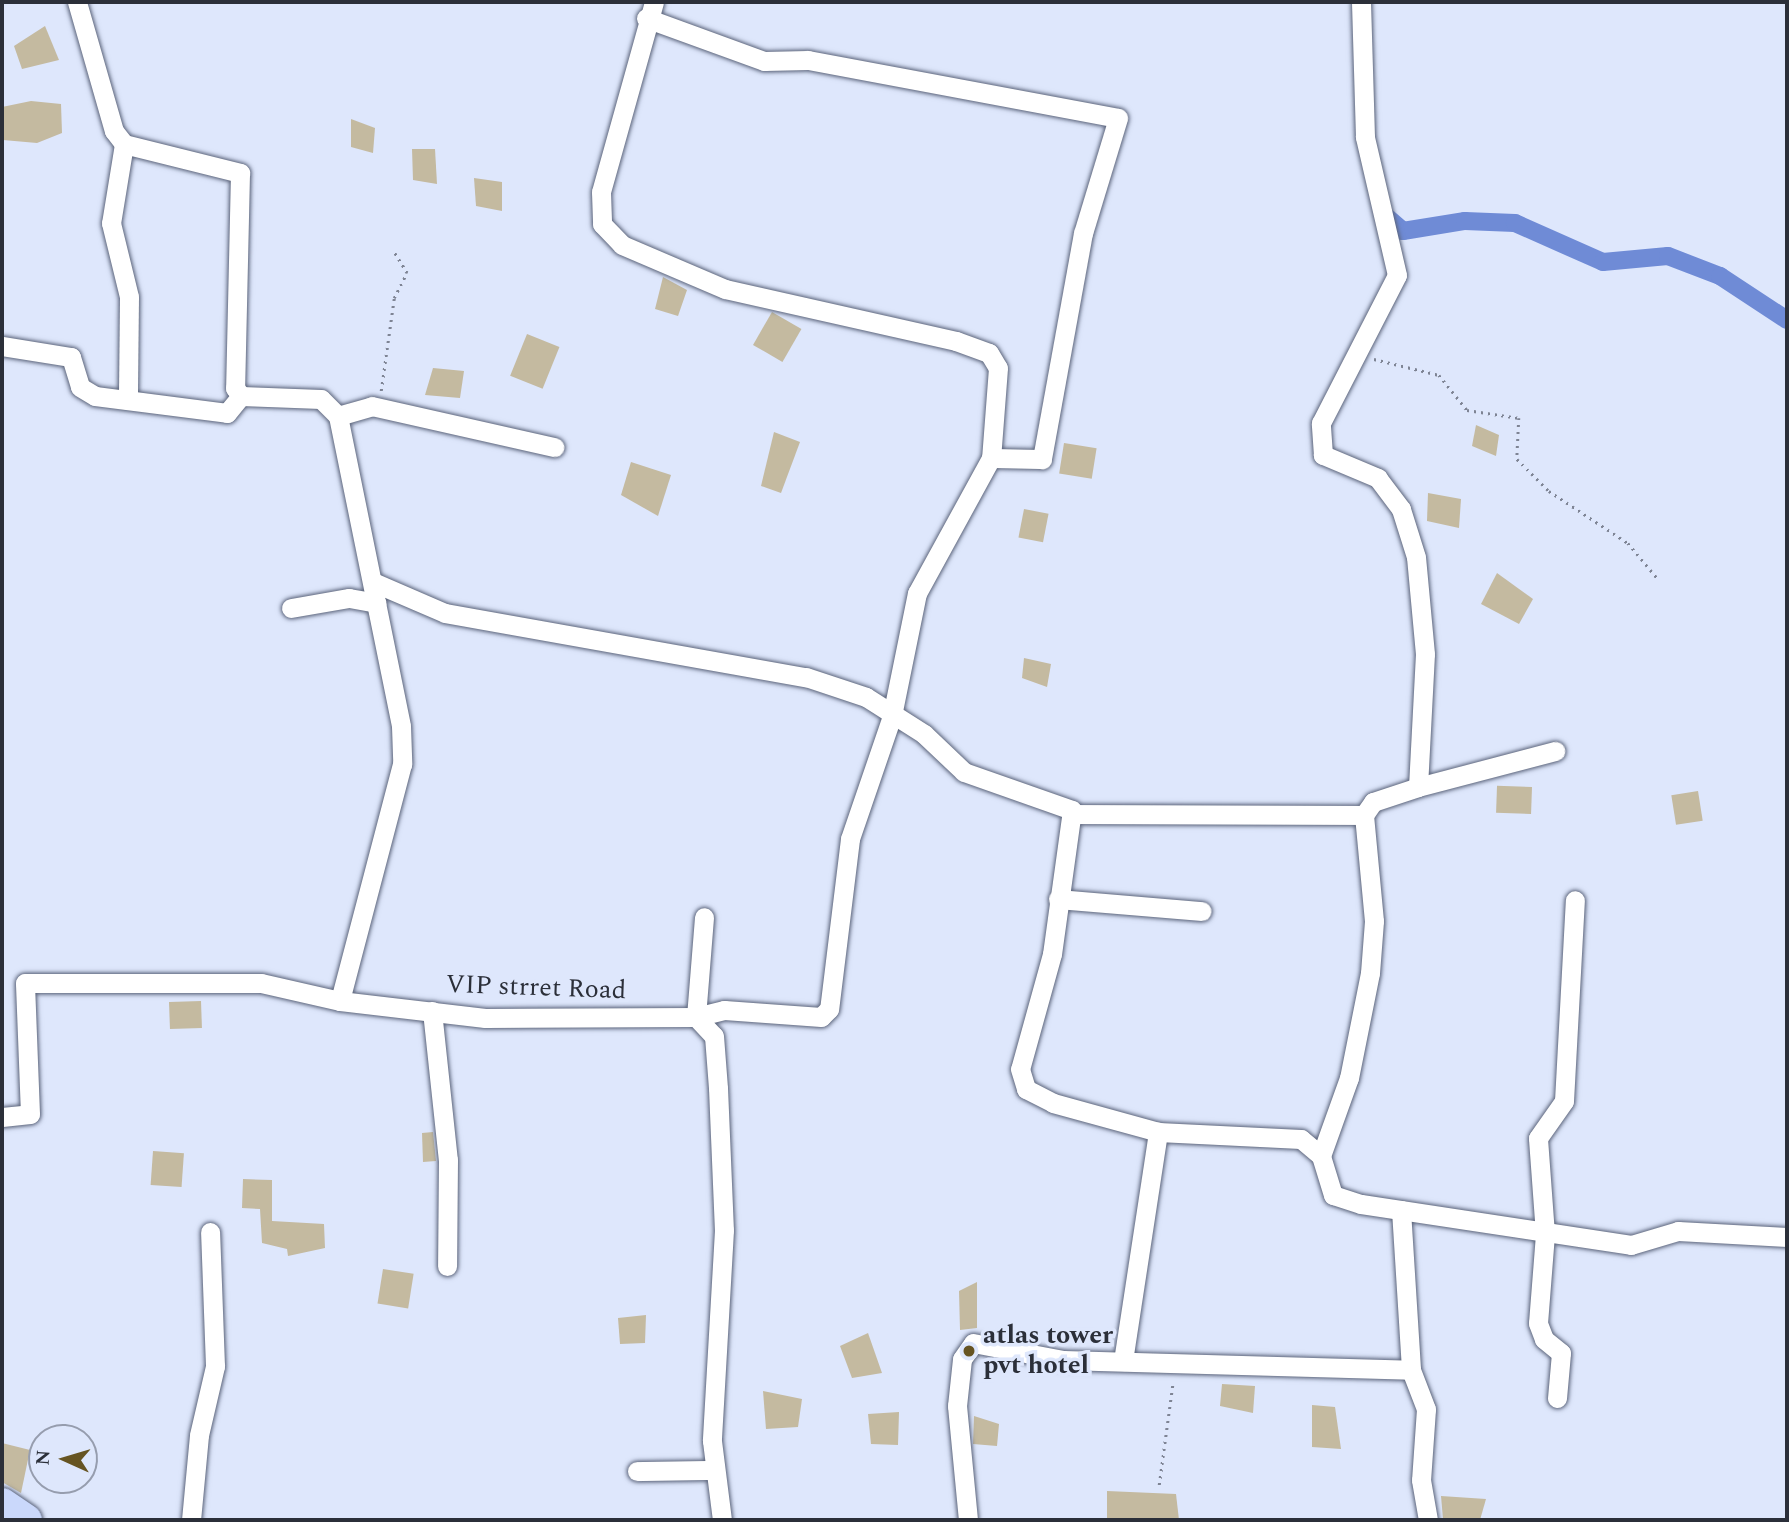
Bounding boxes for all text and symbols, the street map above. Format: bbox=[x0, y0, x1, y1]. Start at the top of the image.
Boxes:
street label: VIP strret Road bbox=[445, 969, 627, 1007]
place label: atlas tower pvt hotel bbox=[983, 1320, 1113, 1382]
marker: atlas tower pvt hotel bbox=[961, 1343, 977, 1359]
north arrow bbox=[28, 1424, 98, 1494]
text: N bbox=[29, 1449, 59, 1466]

